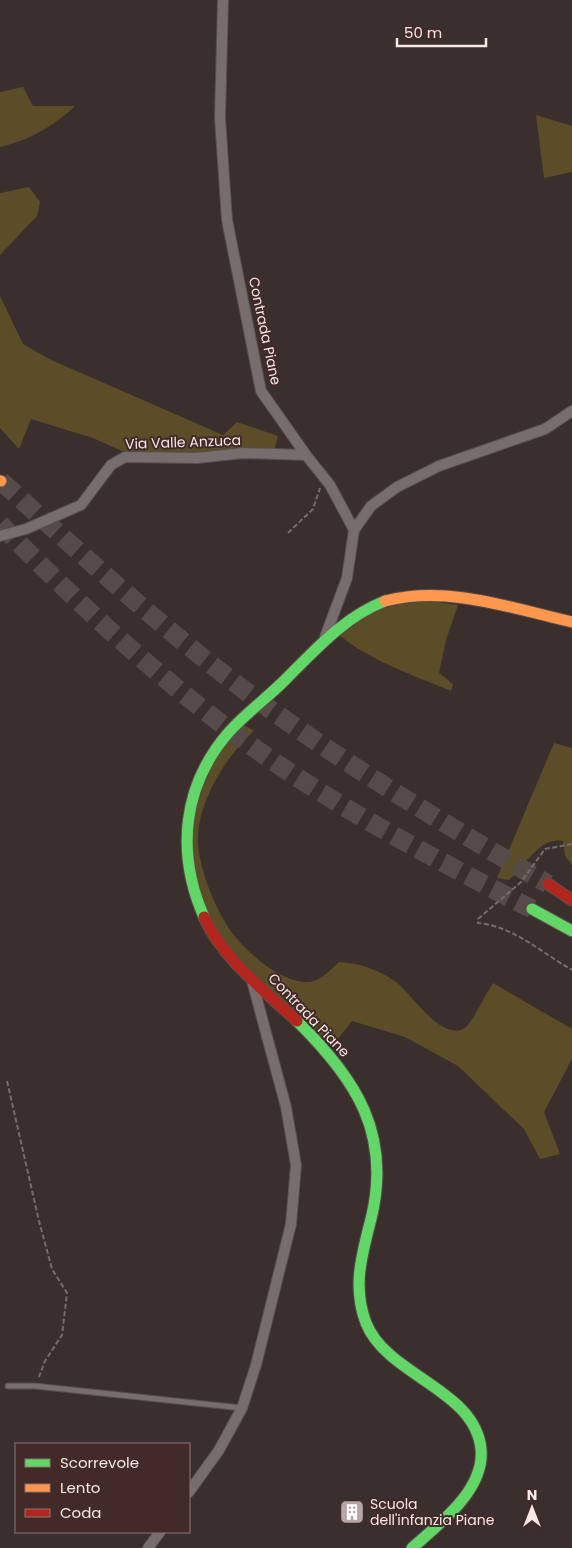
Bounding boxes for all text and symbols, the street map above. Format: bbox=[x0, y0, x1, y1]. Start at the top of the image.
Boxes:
scale bar bbox=[397, 15, 486, 47]
text: 50 m bbox=[404, 22, 442, 43]
street label: Contrada Piane bbox=[244, 275, 286, 387]
street label: Via Valle Anzuca bbox=[125, 430, 241, 454]
street label: Contrada Piane bbox=[264, 969, 355, 1062]
legend bbox=[15, 1443, 190, 1533]
text: Scorrevole bbox=[60, 1452, 139, 1473]
text: Lento bbox=[60, 1477, 100, 1498]
north arrow bbox=[507, 1483, 557, 1533]
text: N bbox=[527, 1485, 537, 1505]
place label: Scuola dell'infanzia Piane bbox=[370, 1494, 495, 1530]
building icon: Scuola dell'infanzia Piane bbox=[339, 1499, 365, 1525]
text: Coda bbox=[60, 1502, 101, 1523]

